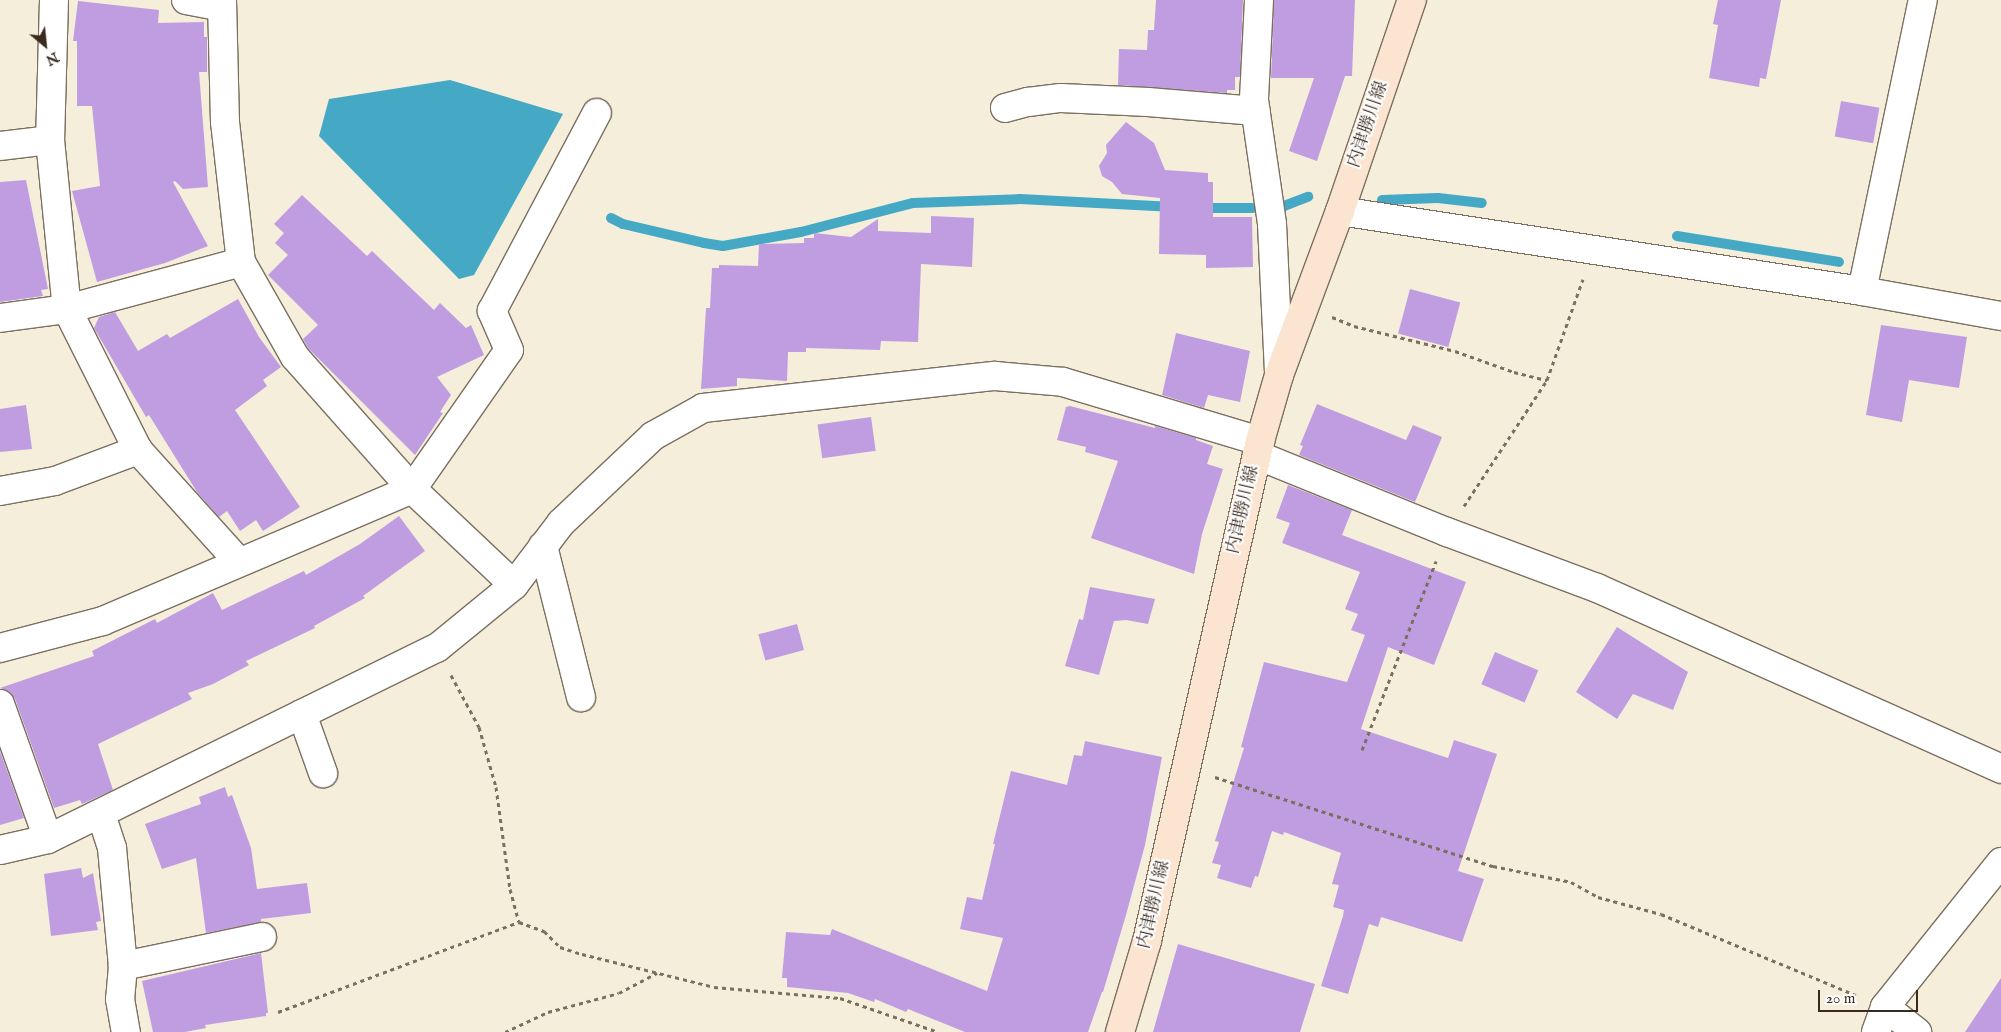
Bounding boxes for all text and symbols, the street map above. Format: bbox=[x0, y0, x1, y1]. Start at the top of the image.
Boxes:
north arrow bbox=[20, 20, 70, 70]
text: N bbox=[42, 47, 62, 69]
street label: 内津勝川線 bbox=[1344, 79, 1394, 171]
street label: 内津勝川線 bbox=[1223, 464, 1265, 556]
street label: 内津勝川線 bbox=[1134, 859, 1176, 951]
scale bar bbox=[1821, 980, 1921, 1012]
text: 20 m bbox=[1826, 989, 1855, 1008]

